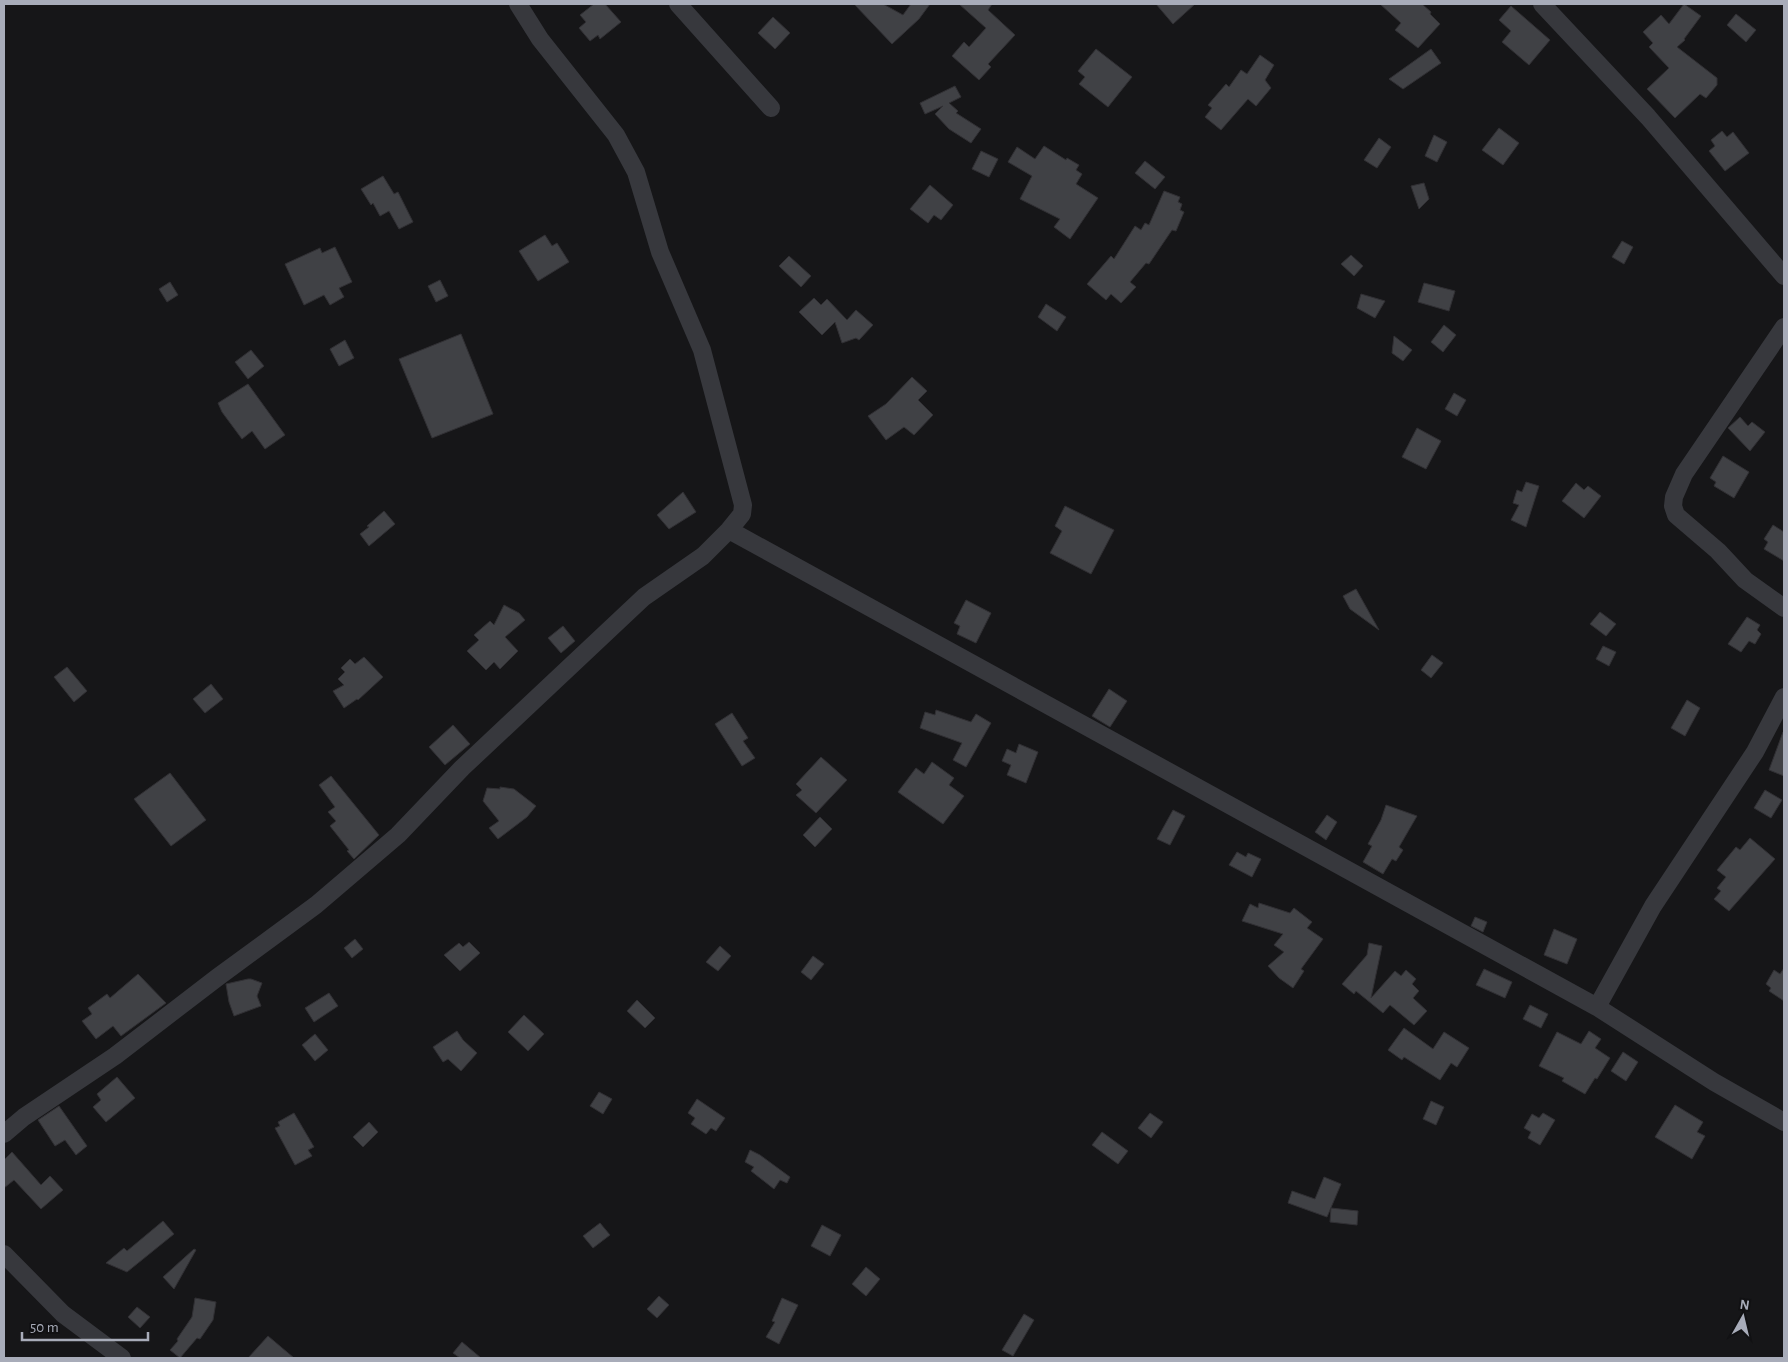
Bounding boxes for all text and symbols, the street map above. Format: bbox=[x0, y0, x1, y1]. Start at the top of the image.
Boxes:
north arrow bbox=[1718, 1292, 1768, 1342]
text: N bbox=[1739, 1298, 1750, 1313]
scale bar bbox=[22, 1310, 149, 1342]
text: 50 m bbox=[30, 1320, 59, 1335]

